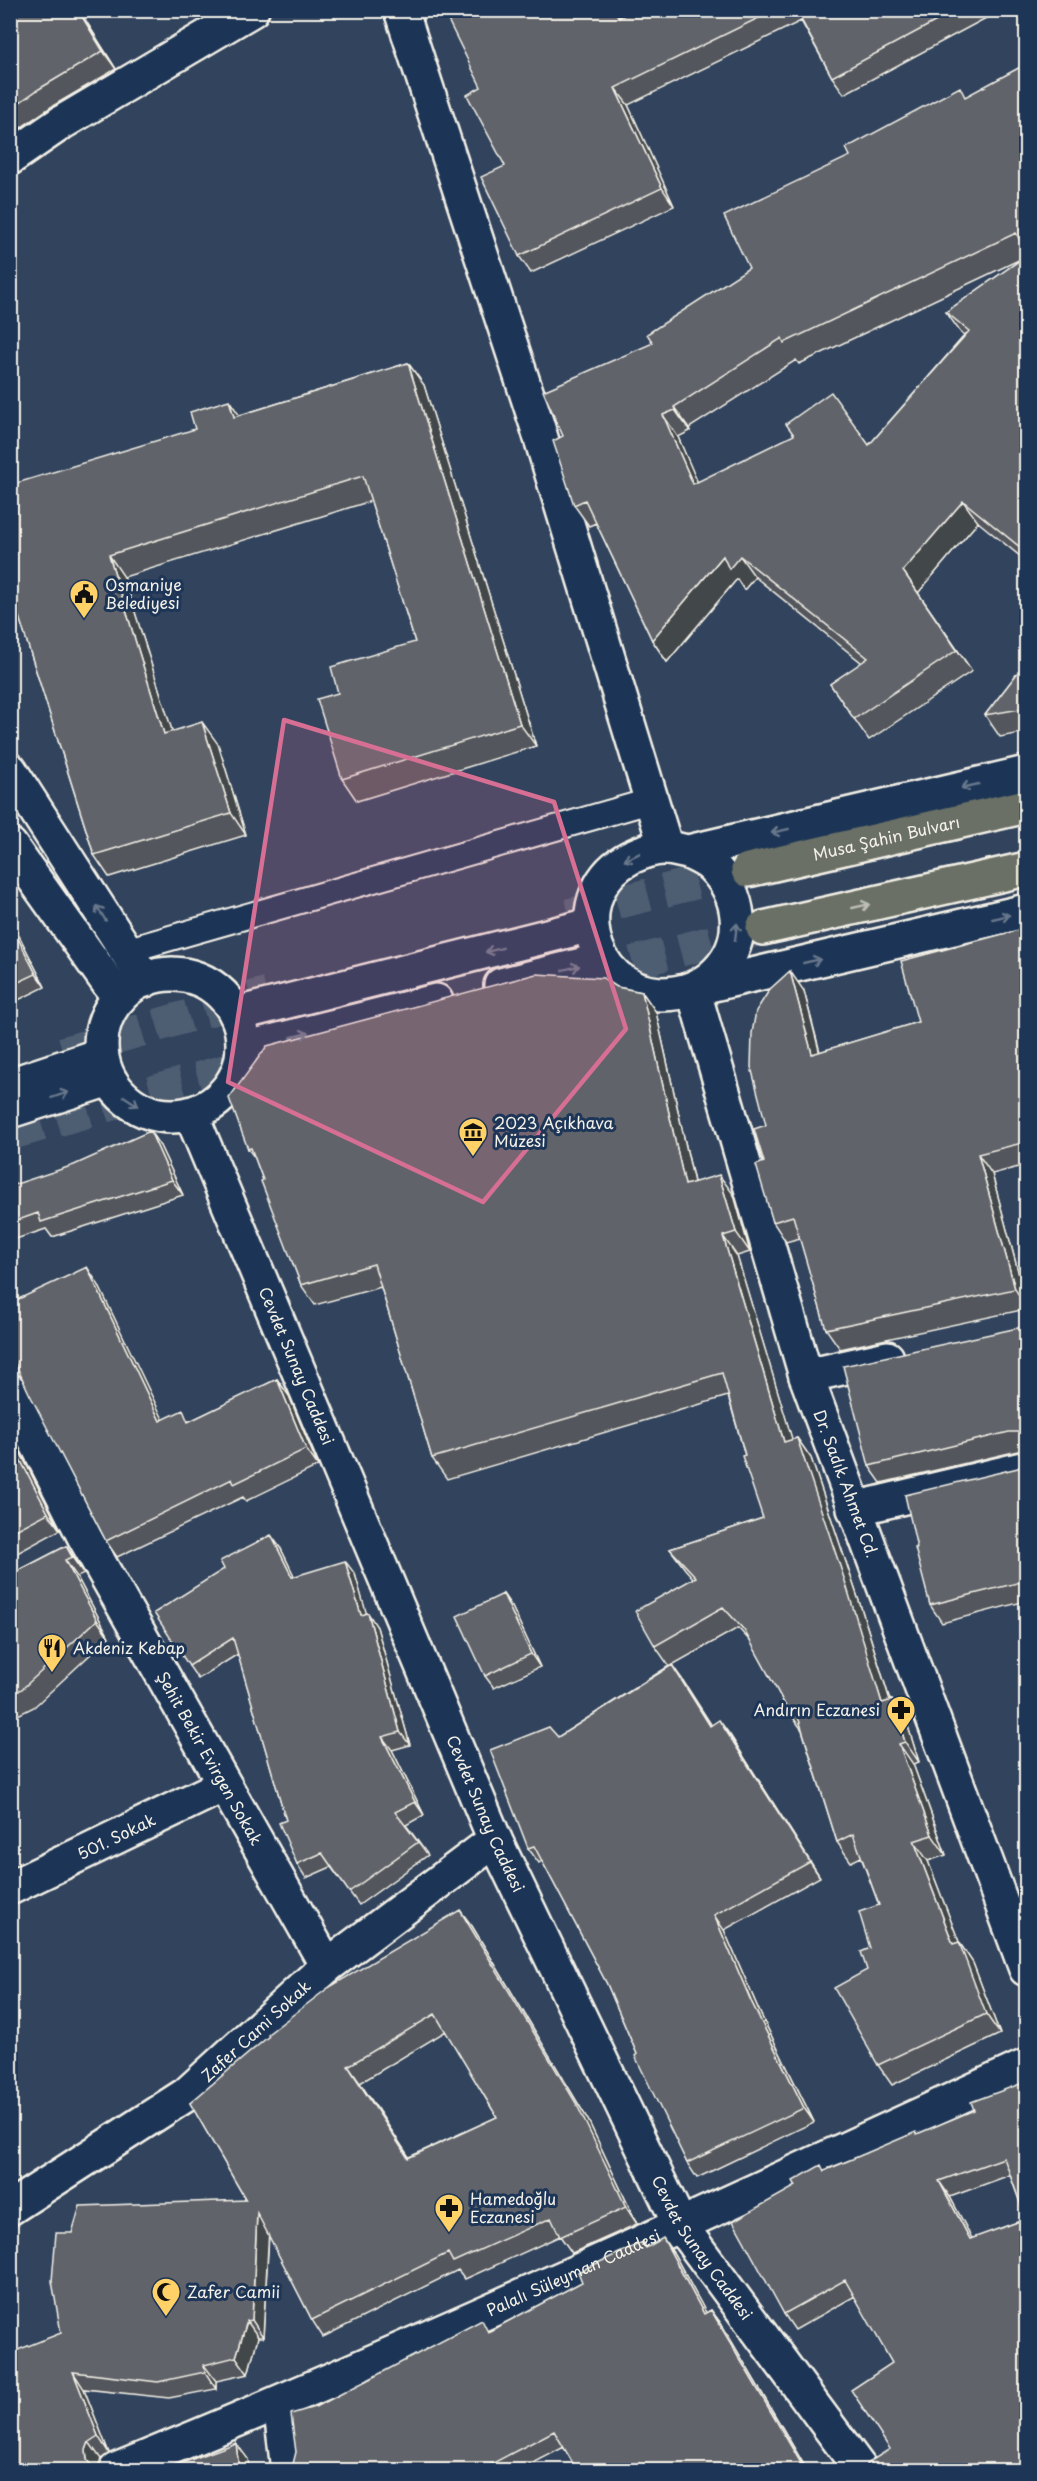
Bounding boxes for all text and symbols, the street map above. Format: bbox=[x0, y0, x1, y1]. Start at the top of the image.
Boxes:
place label: Osmaniye Belediyesi bbox=[105, 572, 182, 614]
public building icon: Osmaniye Belediyesi bbox=[68, 578, 100, 620]
one-way arrow bbox=[960, 781, 980, 792]
street label: Musa Şahin Bulvarı bbox=[810, 809, 962, 866]
one-way arrow bbox=[770, 825, 789, 837]
one-way arrow bbox=[623, 851, 641, 863]
one-way arrow bbox=[852, 900, 871, 912]
one-way arrow bbox=[95, 905, 108, 922]
one-way arrow bbox=[992, 910, 1011, 922]
one-way arrow bbox=[731, 922, 742, 942]
one-way arrow bbox=[484, 944, 503, 956]
one-way arrow bbox=[802, 955, 821, 967]
one-way arrow bbox=[561, 962, 580, 974]
one-way arrow bbox=[290, 1029, 309, 1041]
one-way arrow bbox=[50, 1089, 69, 1100]
one-way arrow bbox=[122, 1096, 139, 1108]
place label: 2023 Açıkhava Müzesi bbox=[494, 1110, 614, 1152]
museum icon: 2023 Açıkhava Müzesi bbox=[457, 1116, 489, 1158]
street label: Cevdet Sunay Caddesi bbox=[254, 1283, 341, 1448]
street label: Dr. Sadık Ahmet Cd. bbox=[808, 1406, 885, 1561]
restaurant icon: Akdeniz Kebap bbox=[36, 1632, 68, 1674]
place label: Akdeniz Kebap bbox=[73, 1635, 185, 1659]
street label: Şehit Bekir Evirgen Sokak bbox=[152, 1666, 269, 1849]
pharmacy icon: Andırın Eczanesi bbox=[885, 1694, 917, 1736]
place label: Andırın Eczanesi bbox=[754, 1697, 880, 1721]
street label: Cevdet Sunay Caddesi bbox=[441, 1731, 531, 1896]
street label: 501. Sokak bbox=[73, 1807, 159, 1865]
street label: Zafer Cami Sokak bbox=[195, 1974, 316, 2087]
street label: Cevdet Sunay Caddesi bbox=[647, 2171, 759, 2324]
place label: Hamedoğlu Eczanesi bbox=[470, 2186, 556, 2228]
pharmacy icon: Hamedoğlu Eczanesi bbox=[433, 2192, 465, 2234]
street label: Palalı Süleyman Caddesi bbox=[482, 2223, 664, 2322]
mosque icon: Zafer Camii bbox=[150, 2276, 182, 2318]
place label: Zafer Camii bbox=[187, 2279, 280, 2303]

